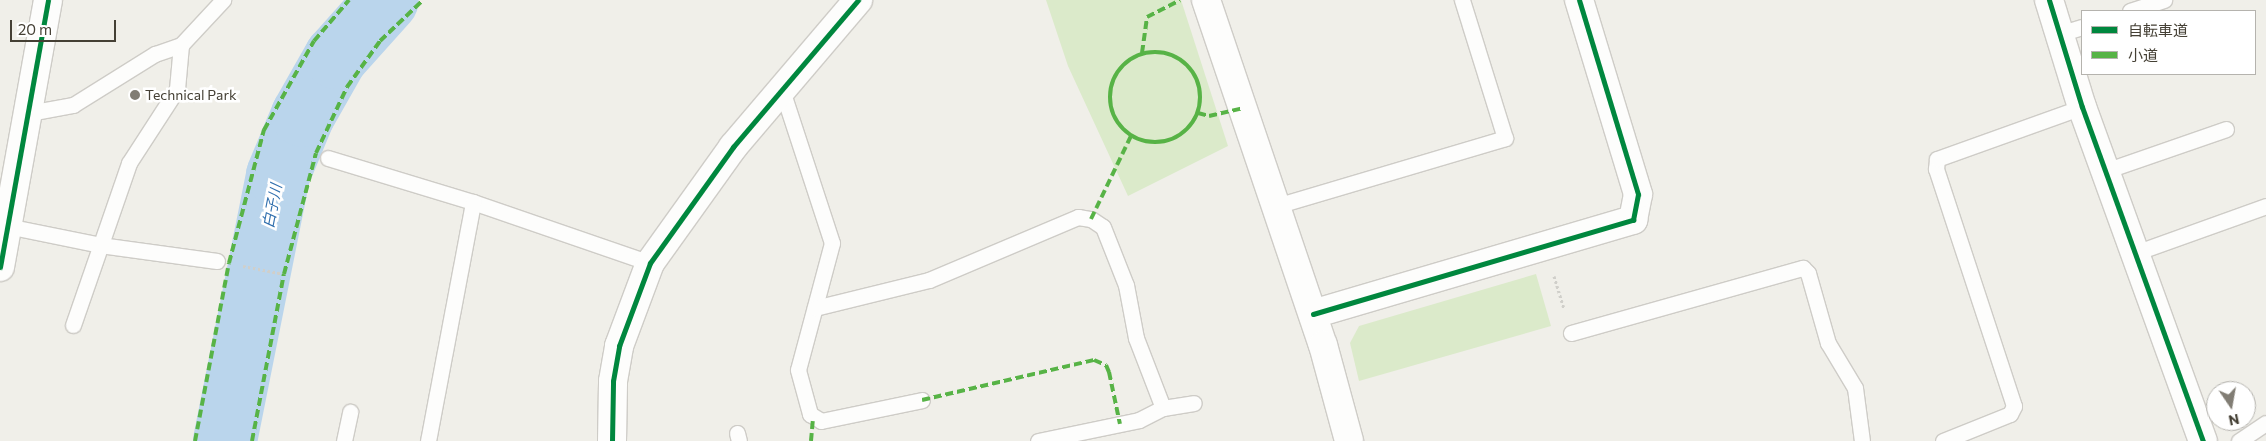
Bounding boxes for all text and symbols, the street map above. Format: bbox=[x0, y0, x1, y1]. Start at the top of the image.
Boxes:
scale bar bbox=[12, 10, 119, 42]
legend bbox=[2081, 10, 2256, 75]
text: 20 m bbox=[18, 20, 52, 38]
text: 自転車道 bbox=[2128, 21, 2188, 39]
text: 小道 bbox=[2128, 46, 2158, 64]
place label: Technical Park bbox=[145, 87, 237, 103]
marker: Technical Park bbox=[129, 89, 141, 101]
water label: 白子川 bbox=[259, 182, 285, 230]
north arrow bbox=[2206, 381, 2256, 431]
text: N bbox=[2227, 411, 2241, 430]

